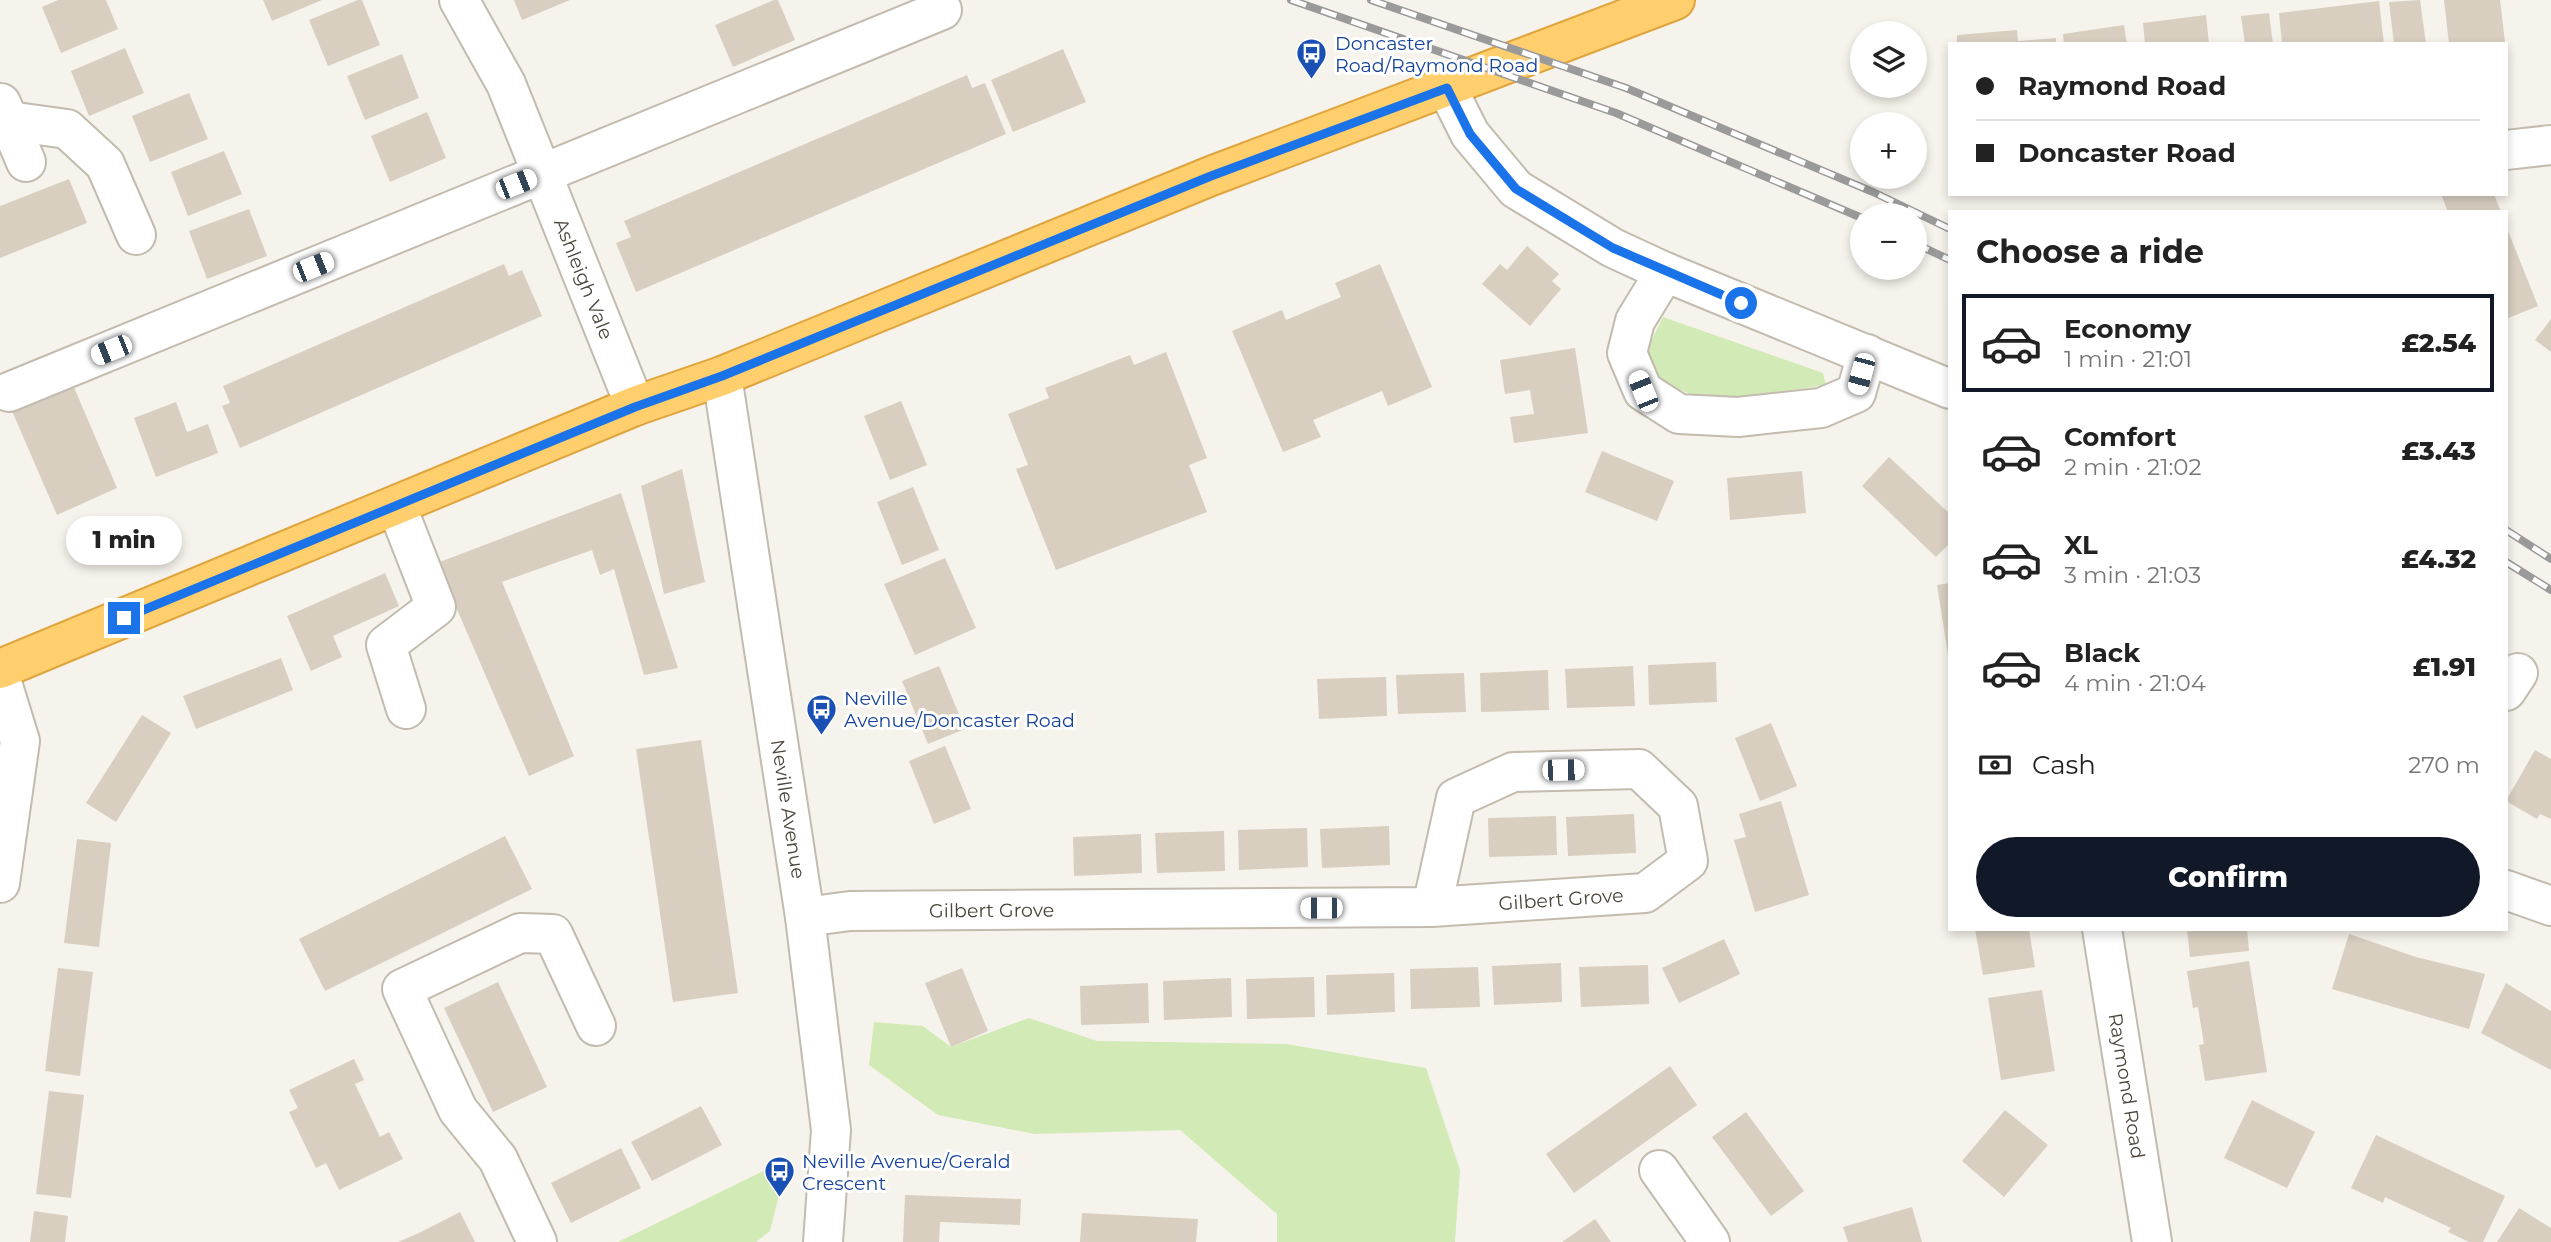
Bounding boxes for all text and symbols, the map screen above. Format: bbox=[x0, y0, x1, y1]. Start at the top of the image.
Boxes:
map controls bbox=[1850, 21, 1927, 280]
button: layers bbox=[1850, 21, 1927, 98]
place label: Doncaster Road/Raymond Road bbox=[1335, 32, 1538, 77]
bus stop icon: Doncaster Road/Raymond Road bbox=[1295, 37, 1329, 81]
text: Raymond Road bbox=[2018, 70, 2226, 102]
button: + bbox=[1850, 112, 1927, 189]
text: Doncaster Road bbox=[2018, 137, 2236, 169]
car bbox=[493, 166, 540, 202]
button: − bbox=[1850, 203, 1927, 280]
street label: Ashleigh Vale bbox=[549, 215, 618, 343]
text: Choose a ride bbox=[1976, 232, 2204, 271]
car bbox=[290, 249, 337, 285]
route start bbox=[1725, 287, 1757, 319]
icon: car bbox=[1980, 312, 2043, 375]
text: Economy bbox=[2064, 313, 2191, 345]
text: £2.54 bbox=[2401, 327, 2476, 359]
car bbox=[88, 332, 135, 368]
text: 1 min · 21:01 bbox=[2064, 345, 2192, 373]
car bbox=[1846, 351, 1877, 397]
car bbox=[1626, 368, 1661, 414]
icon: car bbox=[1980, 420, 2043, 483]
text: Comfort bbox=[2064, 421, 2176, 453]
text: £3.43 bbox=[2402, 435, 2476, 467]
text: 2 min · 21:02 bbox=[2064, 453, 2202, 481]
callout: 1 min bbox=[66, 516, 182, 566]
text: 1 min bbox=[92, 526, 156, 554]
icon: car bbox=[1980, 528, 2043, 591]
text: XL bbox=[2064, 529, 2098, 561]
text: £4.32 bbox=[2401, 543, 2476, 575]
text: 3 min · 21:03 bbox=[2064, 561, 2201, 589]
route end bbox=[108, 602, 140, 634]
icon: car bbox=[1980, 636, 2043, 699]
text: Black bbox=[2064, 637, 2140, 669]
text: £1.91 bbox=[2413, 651, 2476, 683]
text: 4 min · 21:04 bbox=[2064, 669, 2206, 697]
place label: Neville Avenue/Doncaster Road bbox=[844, 687, 1075, 732]
bus stop icon: Neville Avenue/Doncaster Road bbox=[804, 692, 838, 736]
street label: Neville Avenue bbox=[766, 738, 810, 880]
icon: cash bbox=[1976, 746, 2014, 784]
text: Cash bbox=[2032, 749, 2096, 781]
text: 270 m bbox=[2408, 751, 2480, 779]
car bbox=[1542, 759, 1585, 781]
button: Confirm bbox=[1976, 837, 2480, 917]
street label: Gilbert Grove bbox=[1498, 884, 1624, 915]
car bbox=[1301, 898, 1343, 919]
street label: Gilbert Grove bbox=[929, 899, 1054, 922]
street label: Raymond Road bbox=[2104, 1012, 2150, 1161]
place label: Neville Avenue/Gerald Crescent bbox=[802, 1150, 1011, 1195]
bus stop icon: Neville Avenue/Gerald Crescent bbox=[762, 1155, 796, 1199]

